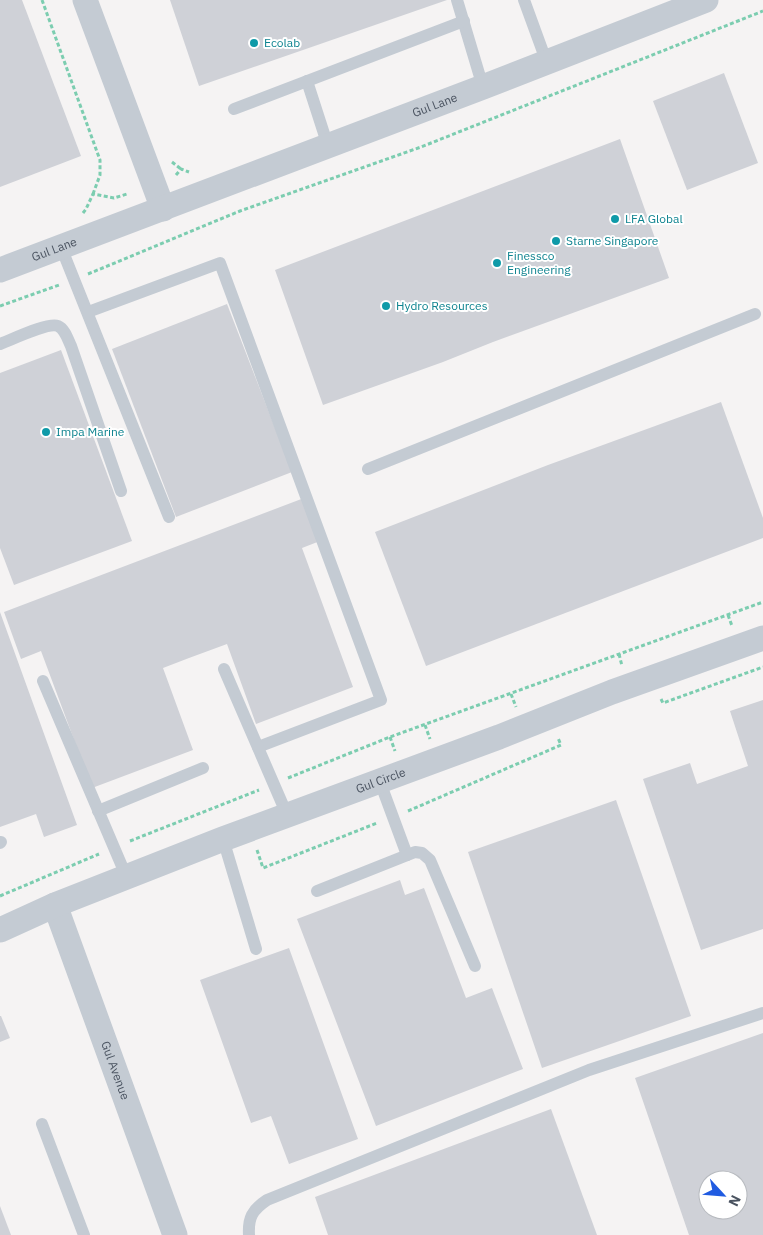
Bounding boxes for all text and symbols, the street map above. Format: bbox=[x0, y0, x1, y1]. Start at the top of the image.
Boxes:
place label: Ecolab bbox=[264, 35, 300, 50]
marker: Ecolab bbox=[248, 37, 260, 49]
street label: Gul Lane bbox=[410, 89, 460, 120]
place label: LFA Global bbox=[625, 211, 683, 226]
marker: LFA Global bbox=[609, 213, 621, 225]
street label: Gul Lane bbox=[29, 233, 79, 264]
place label: Starne Singapore bbox=[566, 233, 659, 248]
marker: Starne Singapore bbox=[550, 235, 562, 247]
place label: Finessco Engineering bbox=[507, 248, 571, 277]
marker: Finessco Engineering bbox=[491, 257, 503, 269]
place label: Hydro Resources bbox=[396, 298, 488, 313]
marker: Hydro Resources bbox=[380, 300, 392, 312]
place label: Impa Marine bbox=[56, 424, 125, 439]
marker: Impa Marine bbox=[40, 426, 52, 438]
street label: Gul Circle bbox=[353, 764, 408, 796]
street label: Gul Avenue bbox=[98, 1039, 133, 1102]
north arrow bbox=[698, 1170, 748, 1220]
text: N bbox=[724, 1192, 745, 1209]

